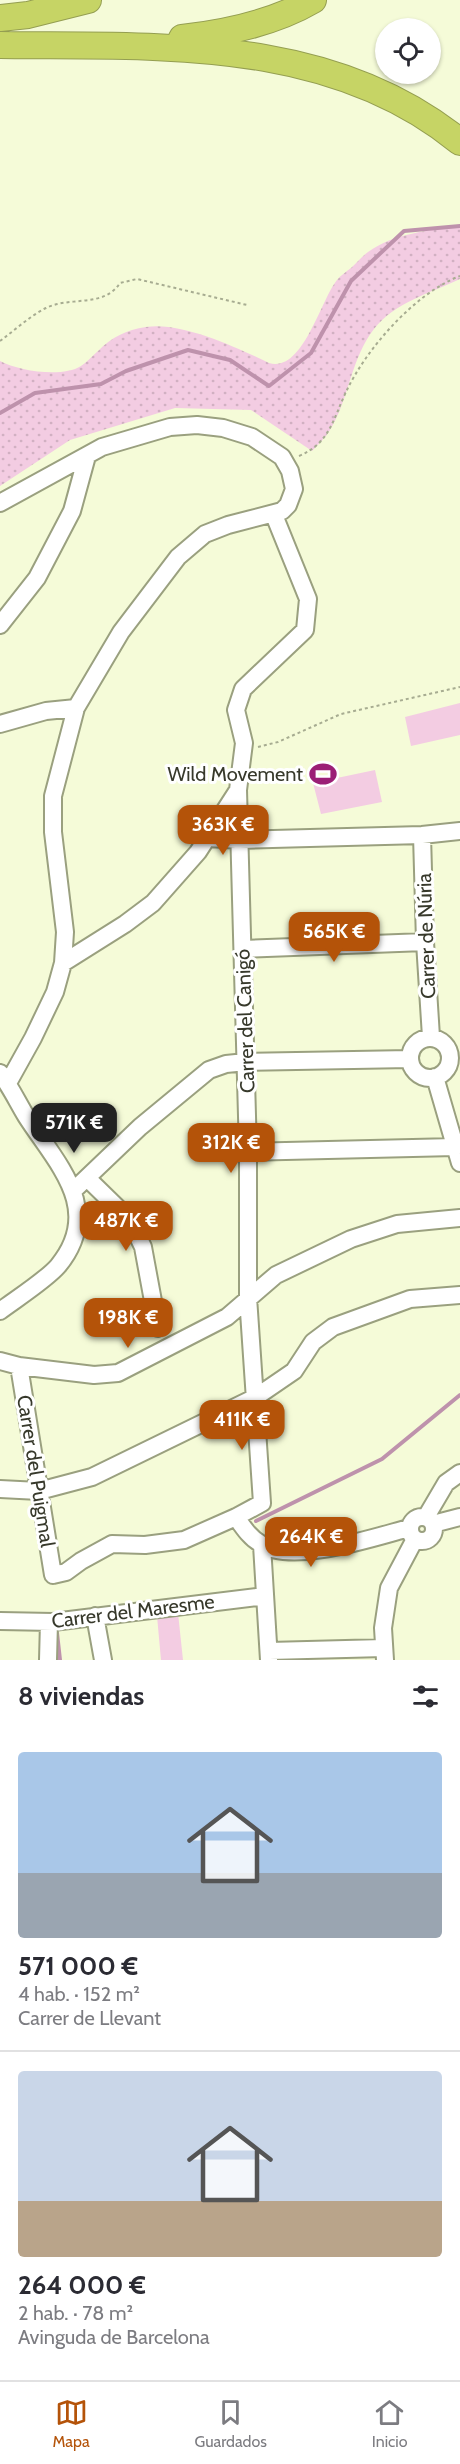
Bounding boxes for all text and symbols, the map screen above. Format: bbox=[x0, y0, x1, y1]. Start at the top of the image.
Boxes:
map controls bbox=[375, 18, 441, 84]
button: locate bbox=[375, 18, 441, 84]
sports icon: Wild Movement bbox=[308, 759, 338, 789]
place label: Wild Movement bbox=[167, 762, 303, 786]
pin: 363K € bbox=[174, 805, 272, 856]
text: 363K € bbox=[192, 812, 254, 836]
street label: Carrer de Núria bbox=[412, 872, 440, 999]
pin: 565K € bbox=[285, 912, 383, 963]
text: 565K € bbox=[303, 919, 365, 943]
street label: Carrer del Canigó bbox=[230, 949, 260, 1093]
pin: 571K € bbox=[25, 1103, 123, 1154]
text: 571K € bbox=[45, 1110, 103, 1134]
pin: 312K € bbox=[182, 1123, 280, 1174]
text: 312K € bbox=[202, 1130, 260, 1154]
pin: 487K € bbox=[77, 1201, 175, 1252]
text: 487K € bbox=[94, 1208, 158, 1232]
pin: 198K € bbox=[79, 1298, 177, 1349]
text: 198K € bbox=[98, 1305, 158, 1329]
street label: Carrer del Puigmal bbox=[12, 1393, 60, 1549]
pin: 411K € bbox=[193, 1400, 291, 1451]
text: 411K € bbox=[214, 1407, 270, 1431]
pin: 264K € bbox=[262, 1517, 360, 1568]
text: 264K € bbox=[279, 1524, 343, 1548]
street label: Carrer del Maresme bbox=[50, 1589, 216, 1633]
text: 8 viviendas bbox=[18, 1680, 144, 1712]
icon: filters bbox=[409, 1680, 442, 1713]
icon: home bbox=[176, 1791, 284, 1899]
text: 571 000 € bbox=[18, 1950, 138, 1982]
text: 4 hab. · 152 m² bbox=[18, 1982, 140, 2006]
text: Carrer de Llevant bbox=[18, 2006, 161, 2030]
icon: home bbox=[176, 2110, 284, 2218]
text: 264 000 € bbox=[18, 2269, 146, 2301]
text: 2 hab. · 78 m² bbox=[18, 2301, 133, 2325]
text: Avinguda de Barcelona bbox=[18, 2325, 210, 2349]
tab: Mapa bbox=[52, 2396, 90, 2451]
tab: Guardados bbox=[195, 2396, 267, 2451]
tab: Inicio bbox=[372, 2396, 408, 2451]

